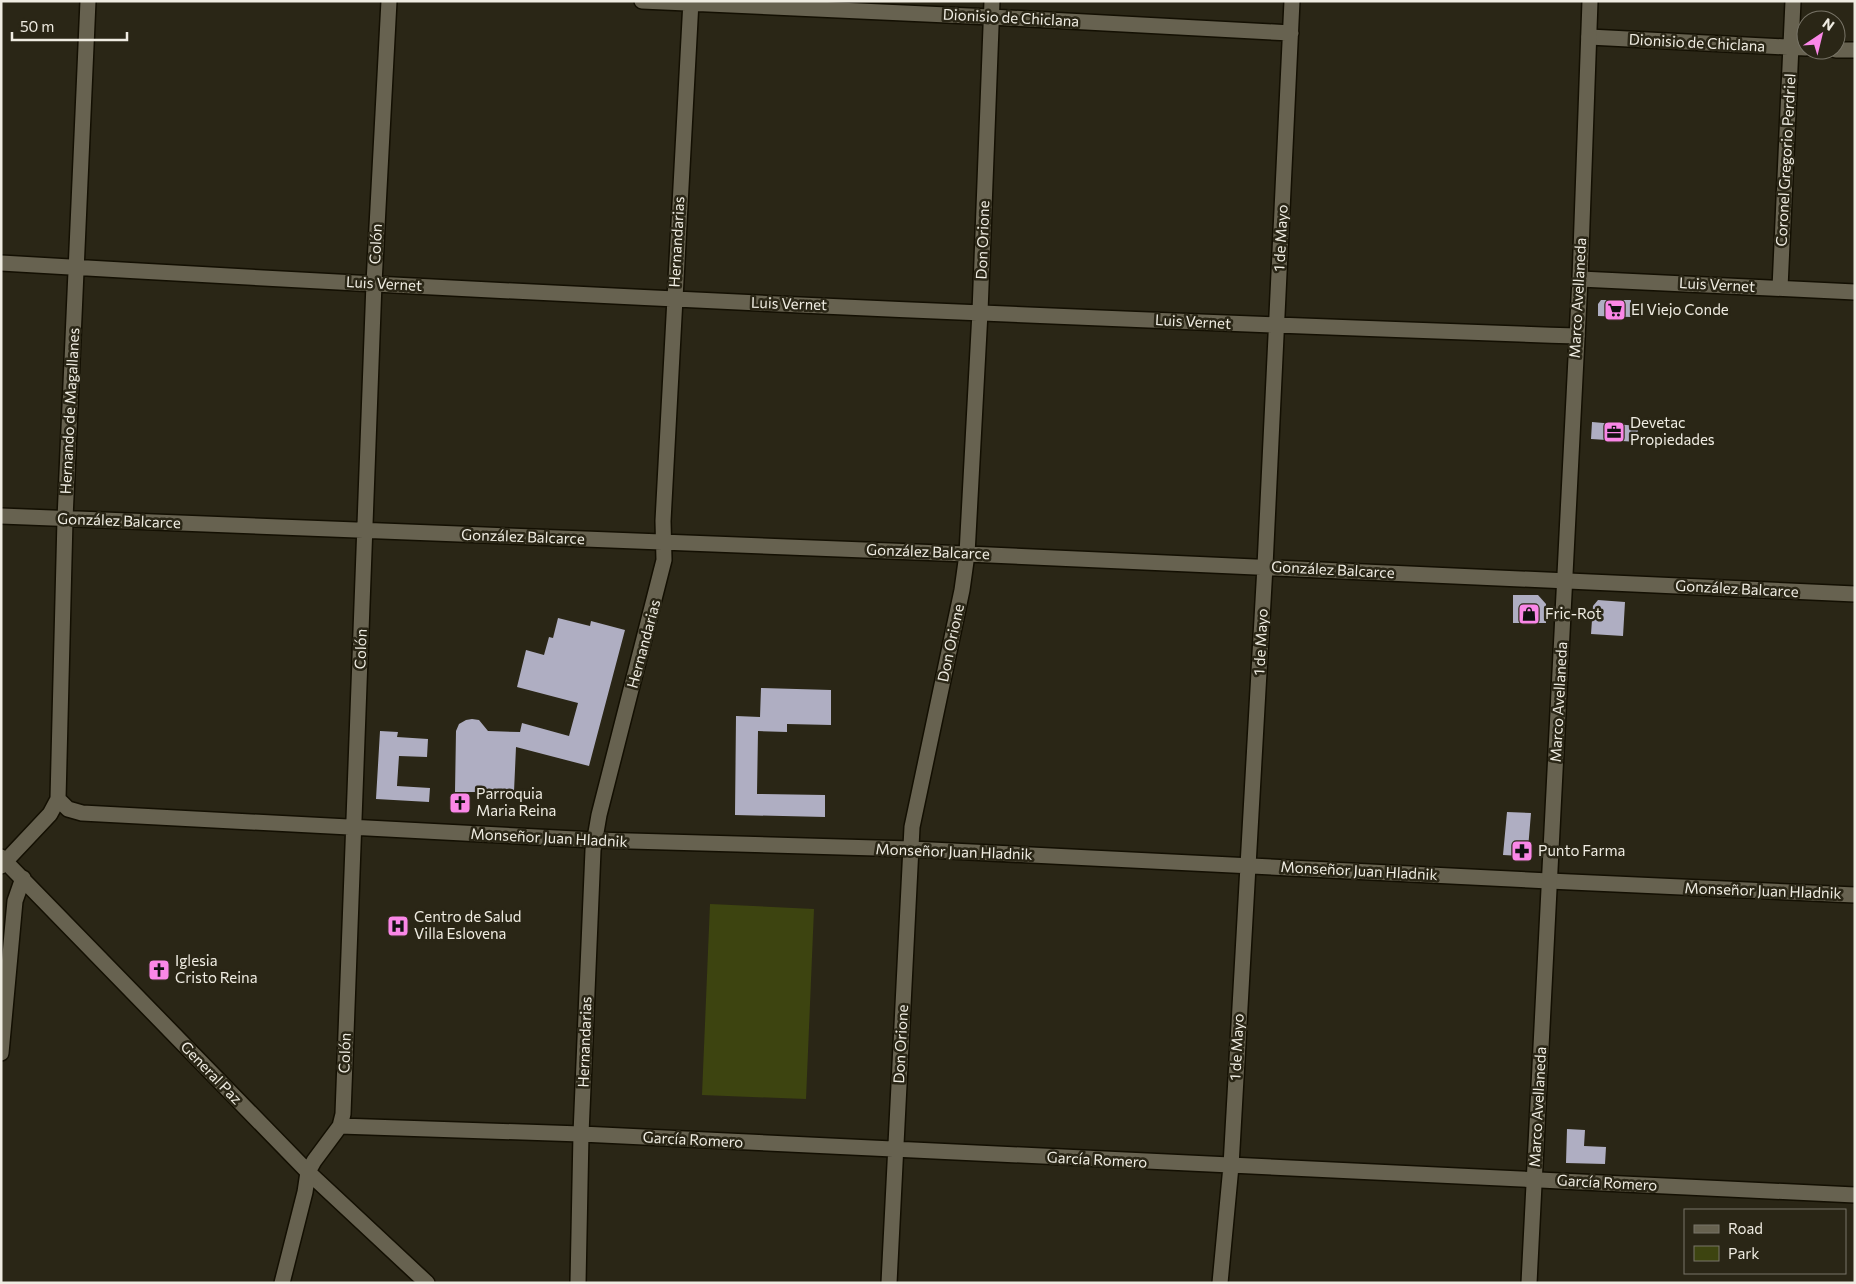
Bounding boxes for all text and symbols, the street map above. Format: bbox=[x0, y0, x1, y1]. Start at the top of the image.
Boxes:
street label: Dionisio de Chiclana bbox=[942, 4, 1080, 30]
scale bar bbox=[12, 10, 128, 42]
north arrow bbox=[1796, 10, 1846, 60]
text: N bbox=[1820, 14, 1838, 34]
text: 50 m bbox=[20, 17, 54, 35]
street label: Dionisio de Chiclana bbox=[1628, 29, 1766, 55]
street label: Coronel Gregorio Perdriel bbox=[1771, 73, 1799, 247]
street label: Hernandarias bbox=[665, 196, 687, 288]
street label: Don Orione bbox=[972, 200, 992, 280]
street label: 1 de Mayo bbox=[1269, 204, 1291, 272]
street label: Colón bbox=[365, 223, 385, 265]
street label: Marco Avellaneda bbox=[1565, 237, 1589, 359]
street label: Luis Vernet bbox=[346, 272, 423, 294]
street label: Luis Vernet bbox=[1679, 273, 1756, 295]
street label: Luis Vernet bbox=[751, 293, 827, 313]
supermarket icon: El Viejo Conde bbox=[1603, 298, 1627, 322]
place label: El Viejo Conde bbox=[1631, 300, 1729, 318]
street label: Luis Vernet bbox=[1155, 310, 1232, 332]
street label: Hernando de Magallanes bbox=[56, 327, 82, 495]
place label: Devetac Propiedades bbox=[1630, 413, 1715, 448]
office icon: Devetac Propiedades bbox=[1602, 420, 1626, 444]
street label: González Balcarce bbox=[57, 509, 181, 531]
street label: González Balcarce bbox=[461, 525, 585, 547]
street label: González Balcarce bbox=[866, 540, 990, 562]
street label: González Balcarce bbox=[1271, 557, 1395, 581]
street label: González Balcarce bbox=[1675, 576, 1799, 600]
street label: Hernandarias bbox=[623, 597, 664, 690]
street label: Don Orione bbox=[933, 602, 967, 683]
shop icon: Fric-Rot bbox=[1517, 602, 1541, 626]
place label: Fric-Rot bbox=[1545, 604, 1602, 622]
street label: 1 de Mayo bbox=[1249, 608, 1271, 676]
street label: Colón bbox=[350, 628, 370, 670]
street label: Marco Avellaneda bbox=[1546, 641, 1570, 763]
place label: Parroquia Maria Reina bbox=[476, 784, 556, 819]
church icon: Parroquia Maria Reina bbox=[448, 791, 472, 815]
street label: Monseñor Juan Hladnik bbox=[470, 824, 628, 850]
street label: Monseñor Juan Hladnik bbox=[875, 839, 1033, 863]
pharmacy icon: Punto Farma bbox=[1510, 839, 1534, 863]
place label: Punto Farma bbox=[1538, 841, 1625, 859]
street label: Monseñor Juan Hladnik bbox=[1280, 857, 1438, 883]
street label: Monseñor Juan Hladnik bbox=[1684, 878, 1842, 902]
place label: Centro de Salud Villa Eslovena bbox=[414, 907, 521, 942]
hospital icon: Centro de Salud Villa Eslovena bbox=[386, 914, 410, 938]
place label: Iglesia Cristo Reina bbox=[175, 951, 258, 986]
church icon: Iglesia Cristo Reina bbox=[147, 958, 171, 982]
street label: Hernandarias bbox=[573, 996, 595, 1088]
street label: Don Orione bbox=[889, 1004, 911, 1084]
street label: 1 de Mayo bbox=[1225, 1013, 1247, 1081]
street label: Colón bbox=[334, 1032, 354, 1074]
street label: General Paz bbox=[177, 1037, 246, 1108]
street label: Marco Avellaneda bbox=[1525, 1046, 1549, 1168]
street label: García Romero bbox=[642, 1127, 744, 1151]
street label: García Romero bbox=[1046, 1147, 1148, 1171]
street label: García Romero bbox=[1556, 1170, 1658, 1194]
legend bbox=[1684, 1209, 1846, 1274]
text: Road bbox=[1728, 1219, 1763, 1237]
text: Park bbox=[1728, 1244, 1759, 1262]

